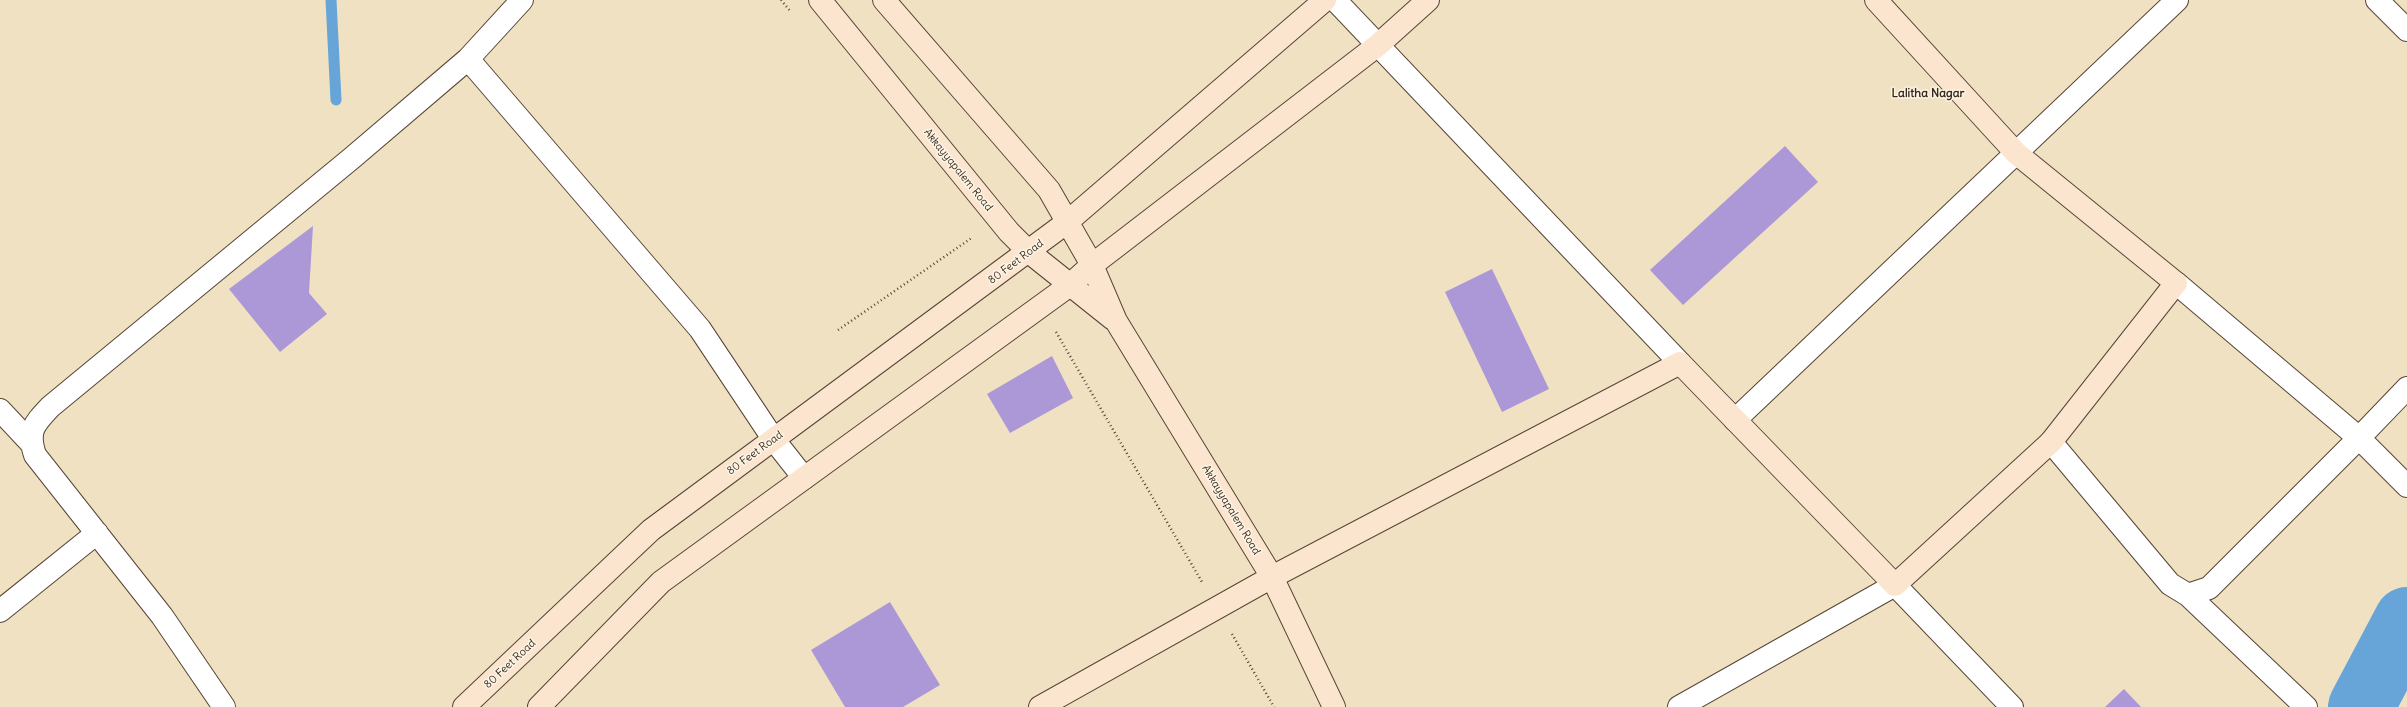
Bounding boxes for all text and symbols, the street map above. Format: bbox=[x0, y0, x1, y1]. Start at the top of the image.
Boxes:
district label: Lalitha Nagar bbox=[1892, 87, 1964, 101]
street label: Akkayyapalem Road bbox=[921, 126, 995, 214]
street label: 80 Feet Road bbox=[986, 237, 1046, 287]
street label: 80 Feet Road bbox=[725, 428, 785, 478]
street label: Akkayyapalem Road bbox=[1199, 463, 1263, 557]
street label: 80 Feet Road bbox=[481, 637, 539, 691]

